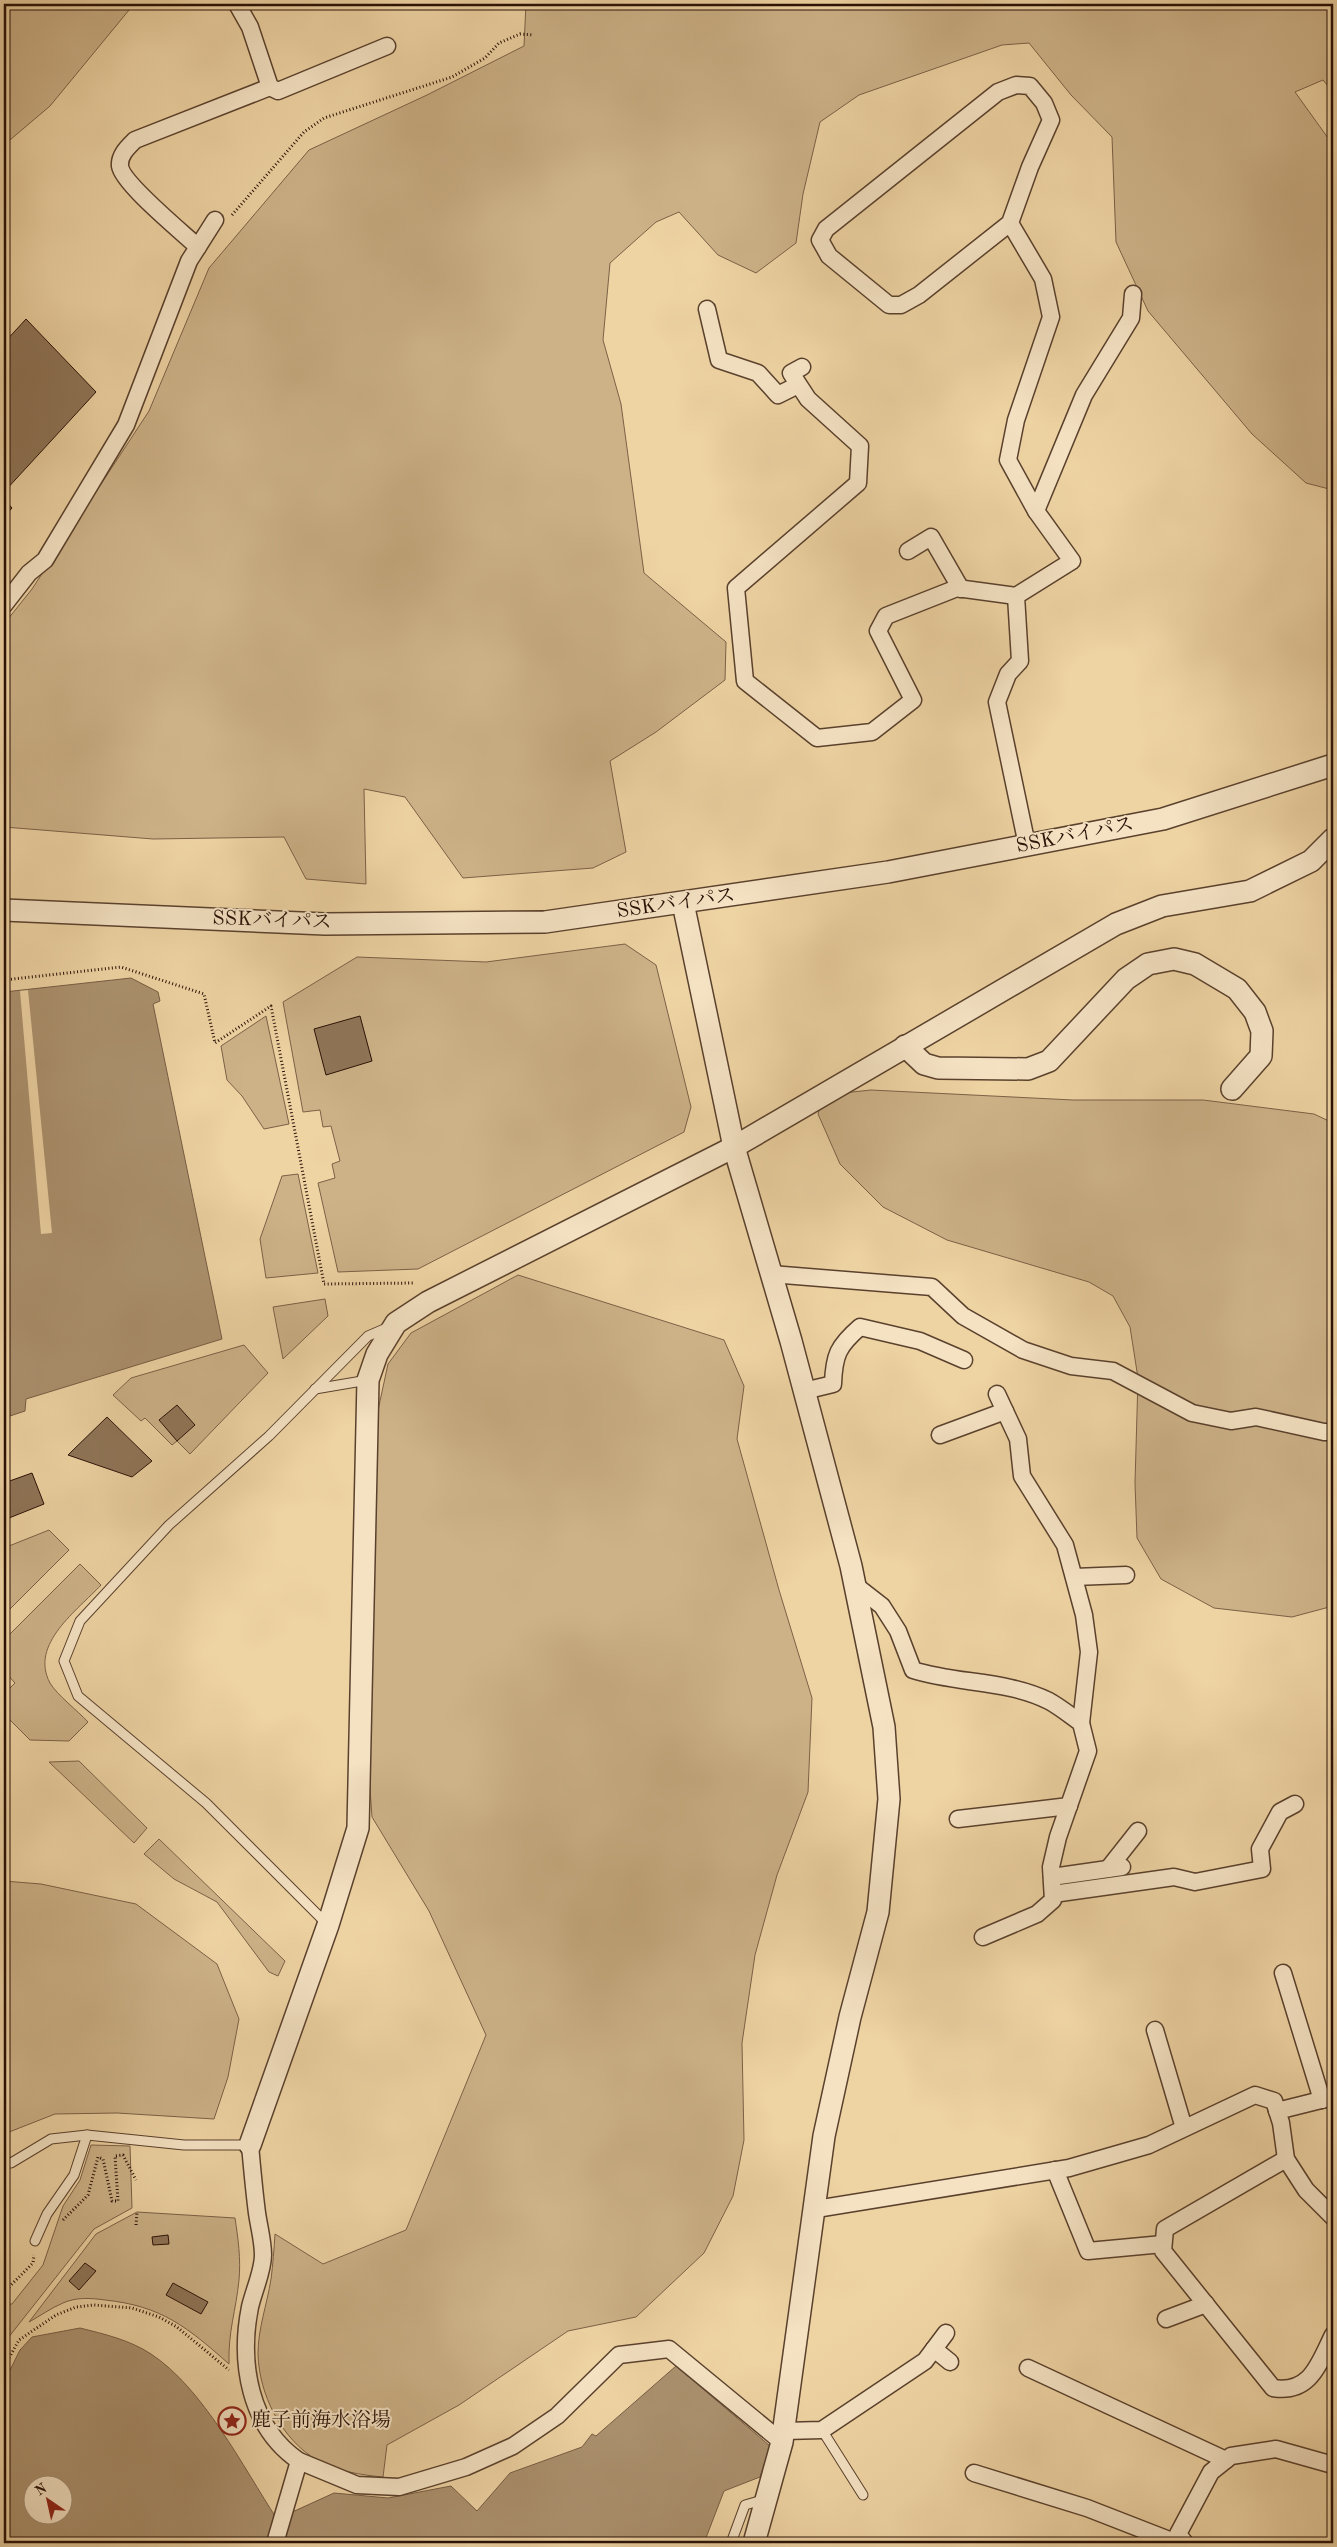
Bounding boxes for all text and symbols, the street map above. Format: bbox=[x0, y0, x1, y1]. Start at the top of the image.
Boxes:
street label: SSKバイパス bbox=[1014, 814, 1136, 857]
street label: SSKバイパス bbox=[615, 885, 737, 922]
street label: SSKバイパス bbox=[212, 908, 332, 933]
place icon: 鹿子前海水浴場 bbox=[217, 2406, 247, 2436]
place label: 鹿子前海水浴場 bbox=[251, 2409, 391, 2431]
north arrow bbox=[22, 2474, 72, 2524]
text: N bbox=[33, 2481, 50, 2499]

